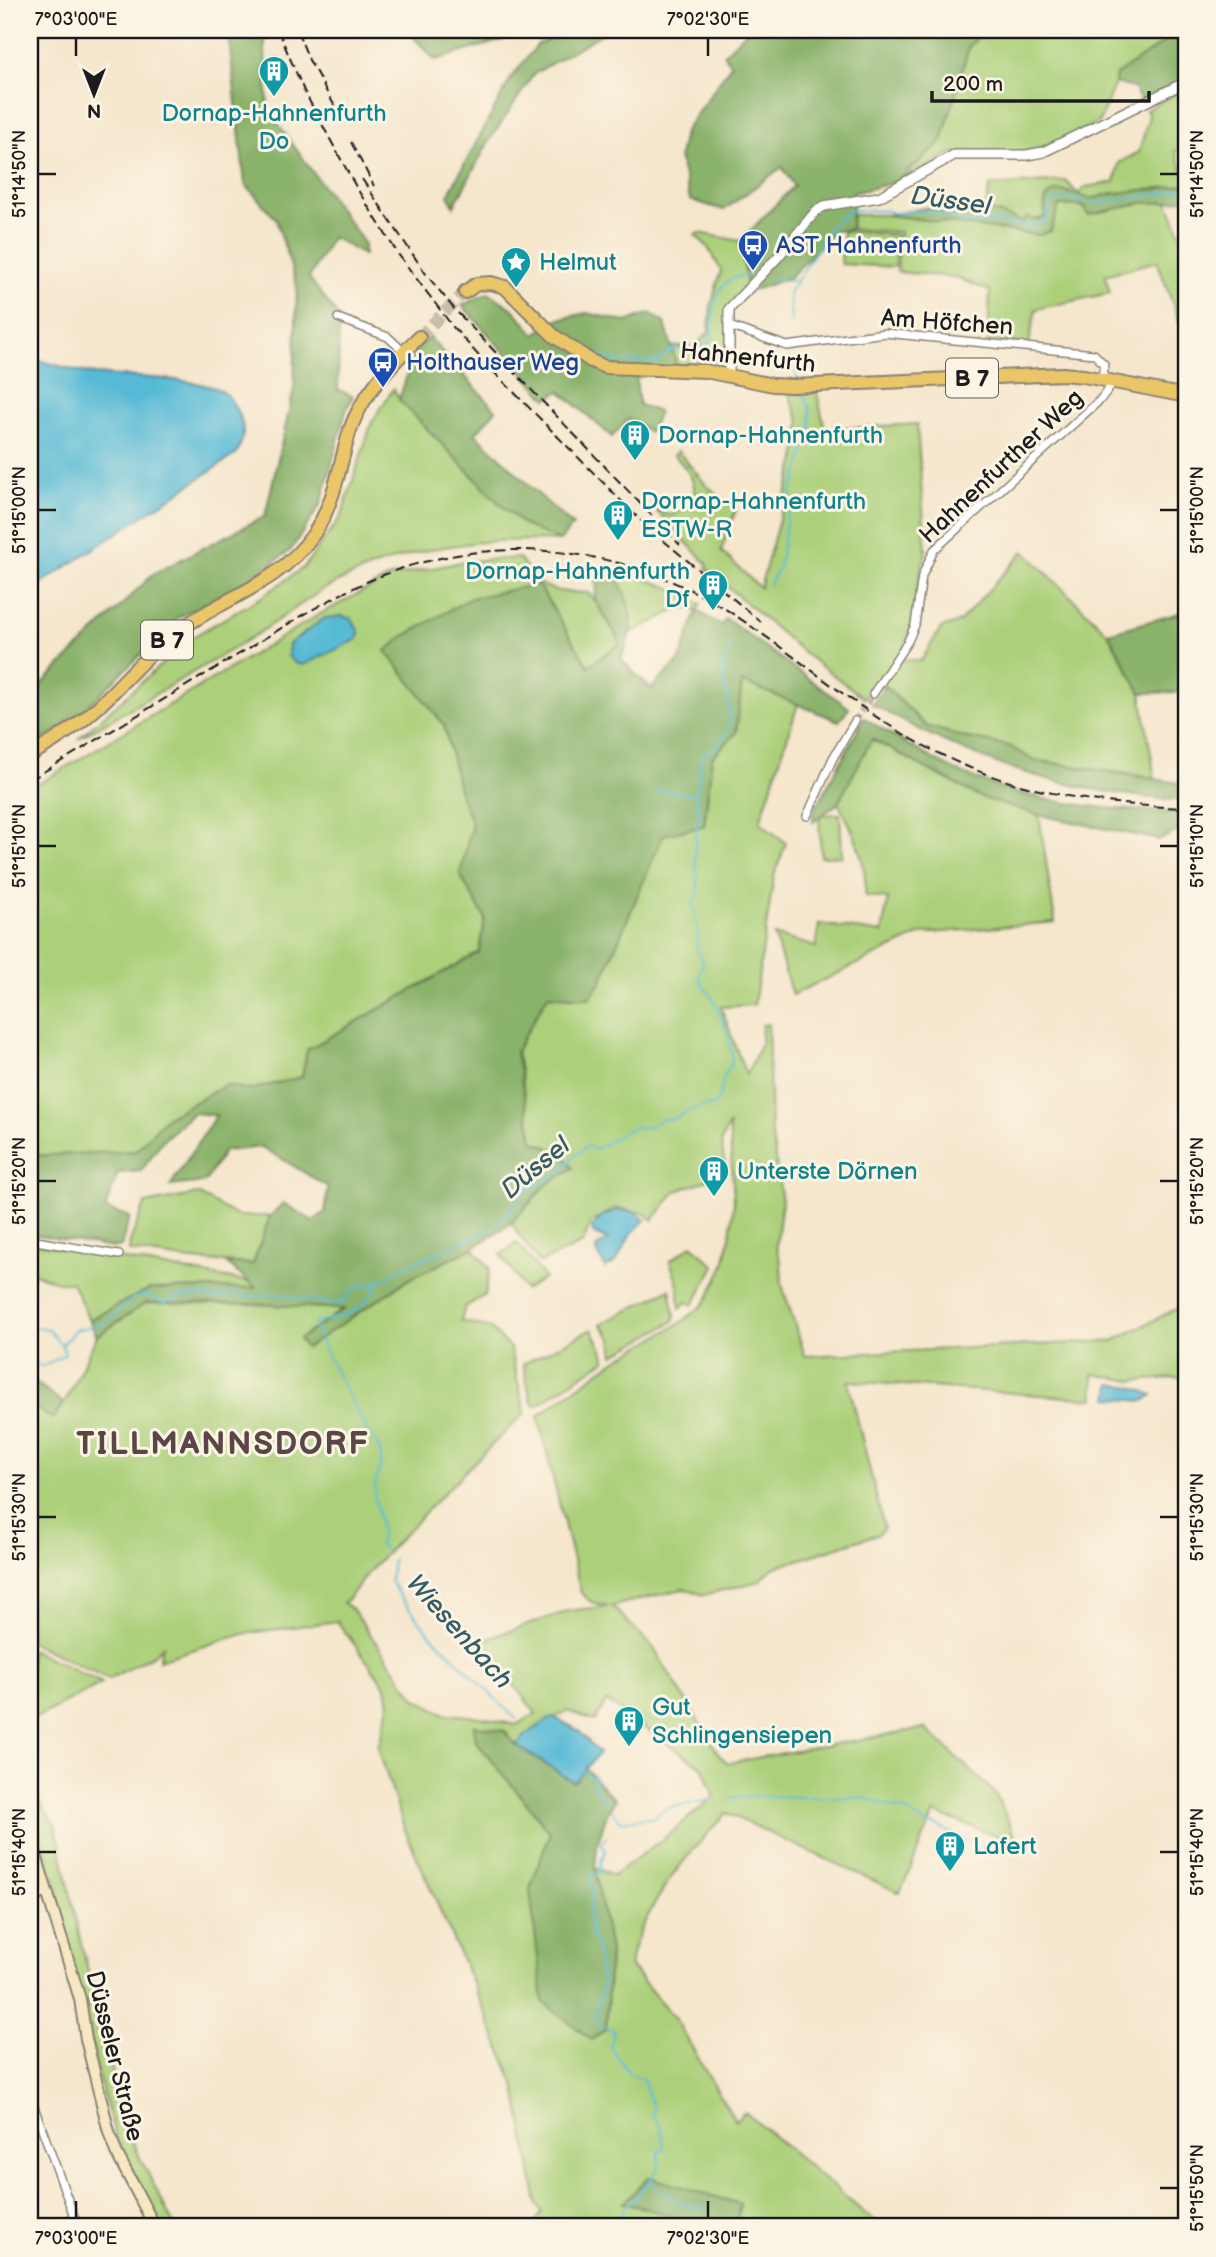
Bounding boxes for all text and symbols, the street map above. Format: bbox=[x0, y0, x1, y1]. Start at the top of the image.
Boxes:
text: 7°03'00"E bbox=[35, 9, 117, 30]
text: 7°02'30"E bbox=[667, 9, 749, 30]
building icon: Dornap-Hahnenfurth Do bbox=[257, 54, 291, 98]
north arrow bbox=[60, 60, 130, 130]
scale bar bbox=[932, 60, 1150, 104]
text: 200 m bbox=[943, 72, 1003, 97]
text: N bbox=[87, 98, 101, 121]
place label: Dornap-Hahnenfurth Do bbox=[161, 99, 387, 156]
text: 51°14'50"N bbox=[9, 130, 30, 218]
text: 51°14'50"N bbox=[1187, 130, 1208, 218]
water label: Düssel bbox=[909, 181, 994, 223]
bus stop icon: AST Hahnenfurth bbox=[736, 228, 770, 272]
place label: AST Hahnenfurth bbox=[776, 231, 962, 260]
place icon: Helmut bbox=[499, 245, 533, 289]
place label: Helmut bbox=[539, 248, 617, 277]
street label: Am Höfchen bbox=[880, 303, 1014, 342]
street label: Hahnenfurth bbox=[679, 336, 817, 379]
bus stop icon: Holthauser Weg bbox=[366, 345, 400, 389]
place label: Holthauser Weg bbox=[406, 348, 579, 377]
road number: B 7 bbox=[946, 358, 998, 398]
street label: Hahnenfurther Weg bbox=[914, 383, 1089, 550]
building icon: Dornap-Hahnenfurth bbox=[618, 418, 652, 462]
place label: Dornap-Hahnenfurth bbox=[658, 421, 883, 450]
text: 51°15'00"N bbox=[9, 466, 30, 554]
text: 51°15'00"N bbox=[1187, 466, 1208, 554]
place label: Dornap-Hahnenfurth ESTW-R bbox=[641, 487, 866, 544]
building icon: Dornap-Hahnenfurth ESTW-R bbox=[601, 498, 635, 542]
place label: Dornap-Hahnenfurth Df bbox=[465, 557, 691, 614]
building icon: Dornap-Hahnenfurth Df bbox=[696, 568, 730, 612]
road number: B 7 bbox=[141, 620, 193, 660]
text: 51°15'10"N bbox=[9, 804, 30, 888]
text: 51°15'10"N bbox=[1187, 804, 1208, 888]
water label: Düssel bbox=[495, 1130, 577, 1206]
text: 51°15'20"N bbox=[9, 1137, 30, 1225]
text: 51°15'20"N bbox=[1187, 1137, 1208, 1225]
building icon: Unterste Dörnen bbox=[697, 1154, 731, 1198]
place label: Unterste Dörnen bbox=[737, 1157, 918, 1186]
district label: TILLMANNSDORF bbox=[76, 1425, 370, 1464]
text: 51°15'30"N bbox=[9, 1473, 30, 1561]
text: 51°15'30"N bbox=[1187, 1473, 1208, 1561]
water label: Wiesenbach bbox=[399, 1568, 518, 1696]
place label: Gut Schlingensiepen bbox=[652, 1693, 832, 1750]
building icon: Gut Schlingensiepen bbox=[612, 1704, 646, 1748]
text: 51°15'40"N bbox=[9, 1808, 30, 1896]
text: 51°15'40"N bbox=[1187, 1808, 1208, 1896]
building icon: Lafert bbox=[933, 1829, 967, 1873]
place label: Lafert bbox=[973, 1832, 1037, 1861]
street label: Düsseler Straße bbox=[79, 1968, 150, 2144]
text: 51°15'50"N bbox=[1187, 2144, 1208, 2232]
text: 7°03'00"E bbox=[35, 2228, 117, 2249]
text: 7°02'30"E bbox=[667, 2228, 749, 2249]

